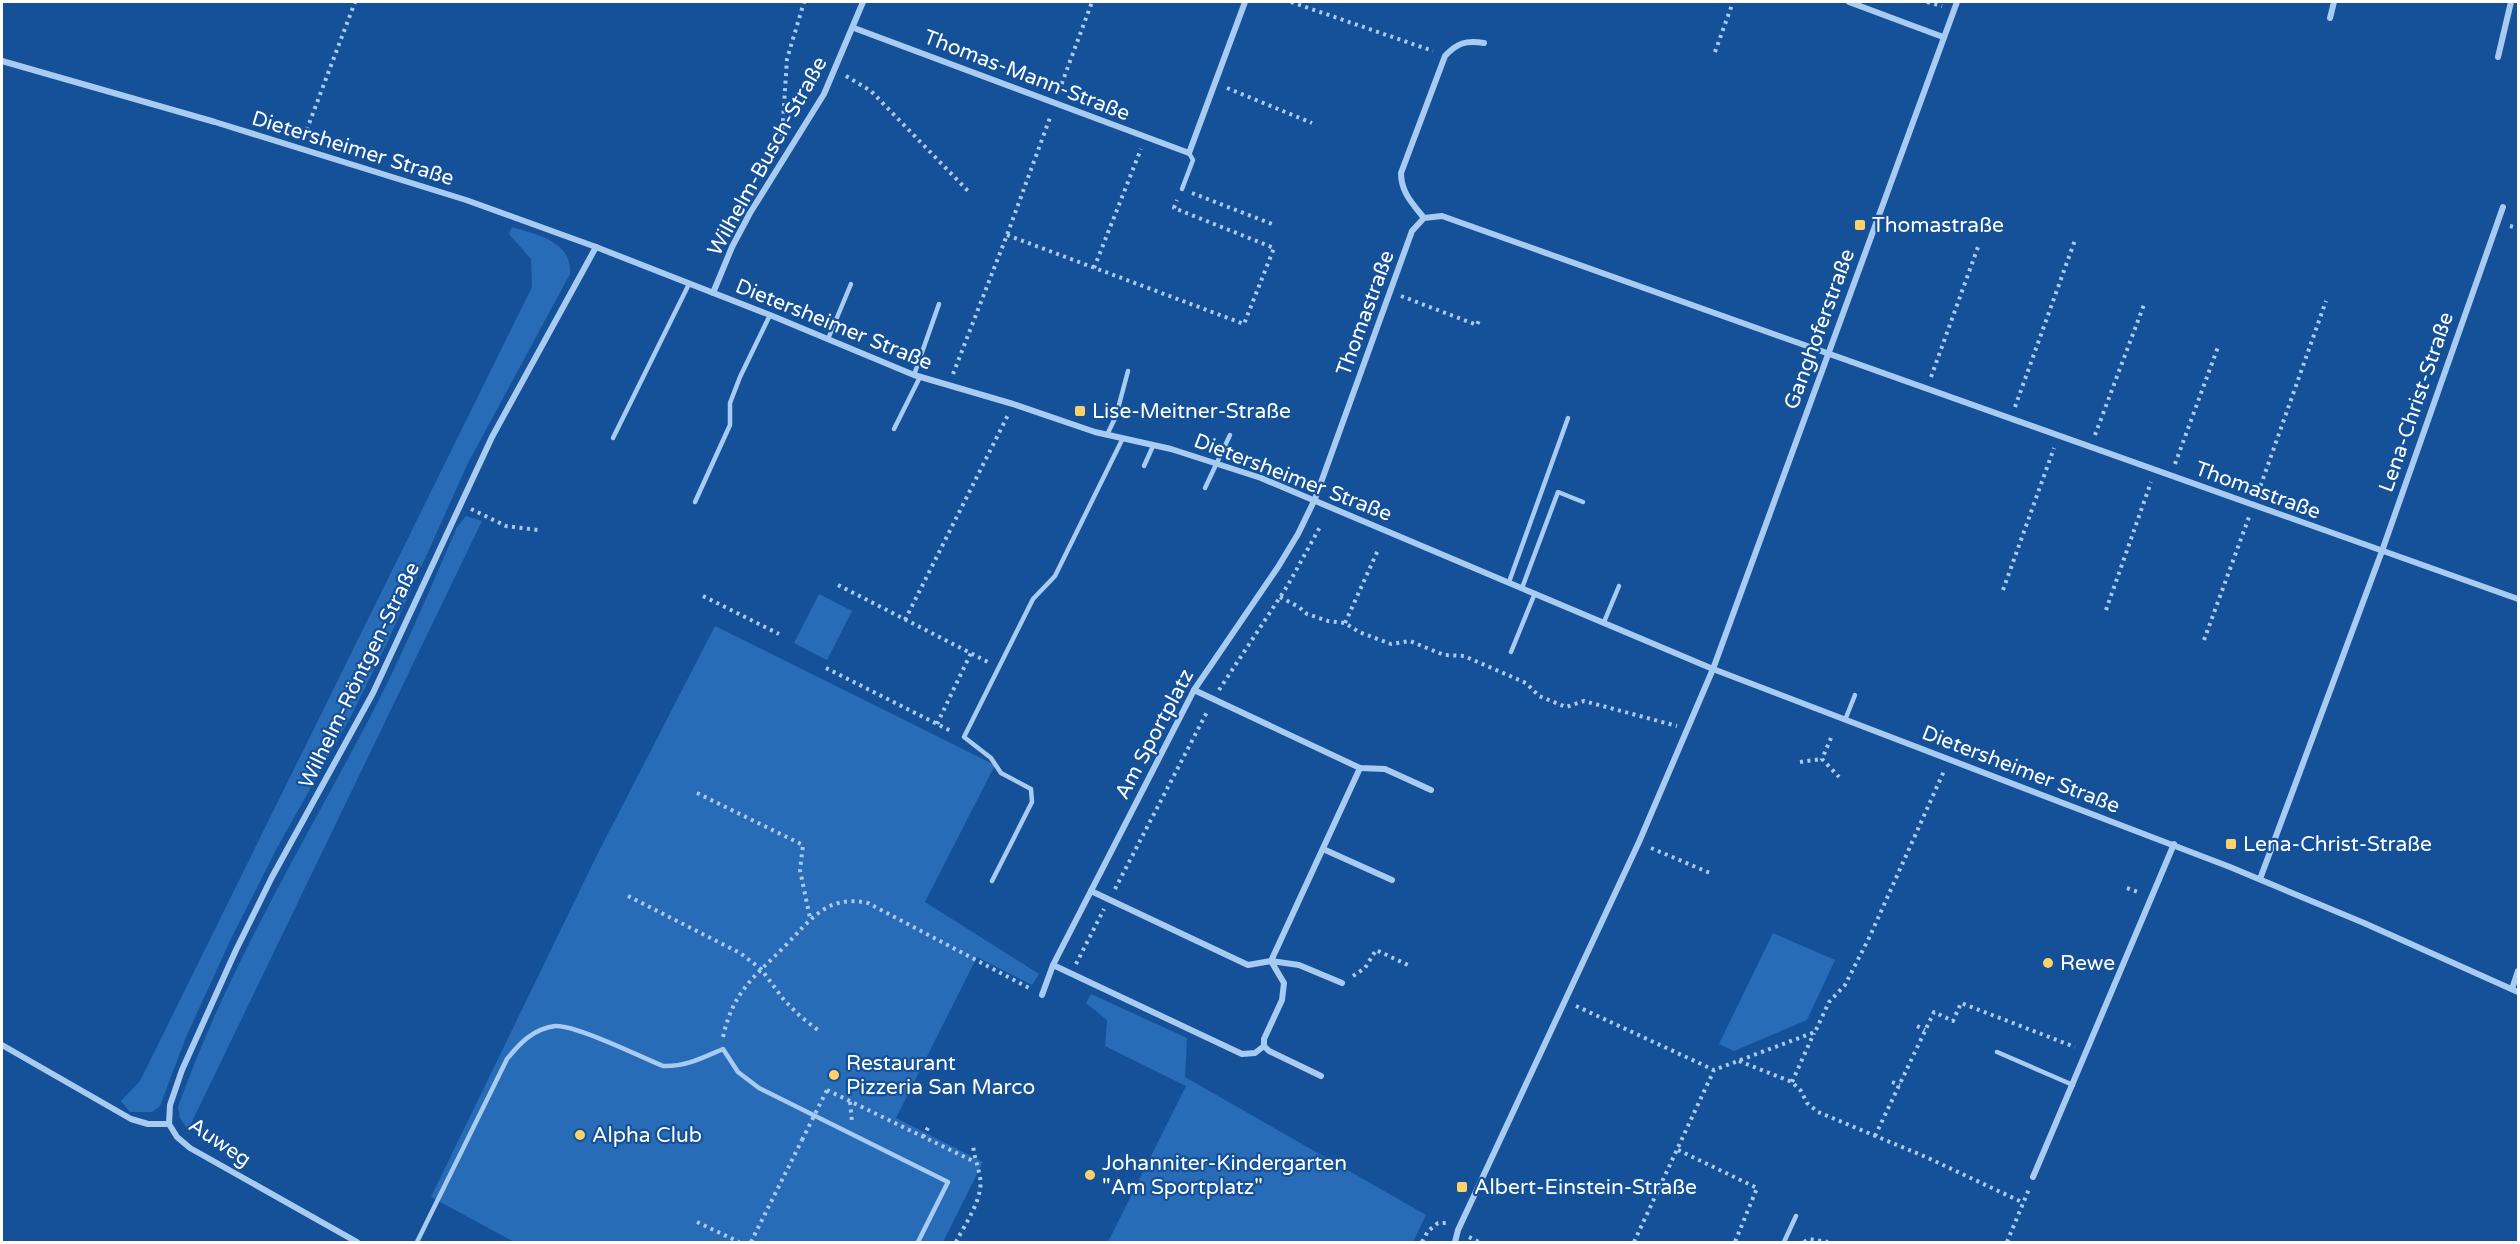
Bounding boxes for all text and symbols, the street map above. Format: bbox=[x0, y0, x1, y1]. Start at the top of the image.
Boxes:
street label: Thomas-Mann-Straße bbox=[920, 25, 1134, 126]
street label: Wilhelm-Busch-Straße bbox=[702, 52, 833, 260]
street label: Dietersheimer Straße bbox=[249, 106, 457, 191]
place label: Thomastraße bbox=[1872, 213, 2004, 238]
marker: Thomastraße bbox=[1853, 218, 1867, 232]
street label: Ganghoferstraße bbox=[1779, 245, 1860, 413]
street label: Thomastraße bbox=[1331, 247, 1400, 379]
street label: Dietersheimer Straße bbox=[732, 274, 936, 375]
street label: Lena-Christ-Straße bbox=[2374, 309, 2459, 496]
place label: Lise-Meitner-Straße bbox=[1092, 399, 1291, 424]
marker: Lise-Meitner-Straße bbox=[1073, 404, 1087, 418]
street label: Dietersheimer Straße bbox=[1190, 428, 1395, 527]
street label: Thomastraße bbox=[2192, 456, 2324, 525]
street label: Wilhelm-Röntgen-Straße bbox=[294, 558, 425, 792]
street label: Am Sportplatz bbox=[1110, 665, 1199, 804]
street label: Dietersheimer Straße bbox=[1918, 720, 2123, 819]
place label: Lena-Christ-Straße bbox=[2243, 832, 2432, 857]
marker: Lena-Christ-Straße bbox=[2224, 837, 2238, 851]
place label: Rewe bbox=[2060, 951, 2115, 976]
marker: Rewe bbox=[2041, 956, 2055, 970]
place label: Restaurant Pizzeria San Marco bbox=[846, 1051, 1035, 1100]
marker: Restaurant Pizzeria San Marco bbox=[827, 1068, 841, 1082]
street label: Auweg bbox=[184, 1113, 256, 1172]
place label: Alpha Club bbox=[592, 1123, 702, 1148]
marker: Alpha Club bbox=[573, 1128, 587, 1142]
place label: Johanniter-Kindergarten "Am Sportplatz" bbox=[1102, 1151, 1347, 1200]
marker: Johanniter-Kindergarten "Am Sportplatz" bbox=[1083, 1168, 1097, 1182]
place label: Albert-Einstein-Straße bbox=[1474, 1175, 1697, 1200]
marker: Albert-Einstein-Straße bbox=[1455, 1180, 1469, 1194]

